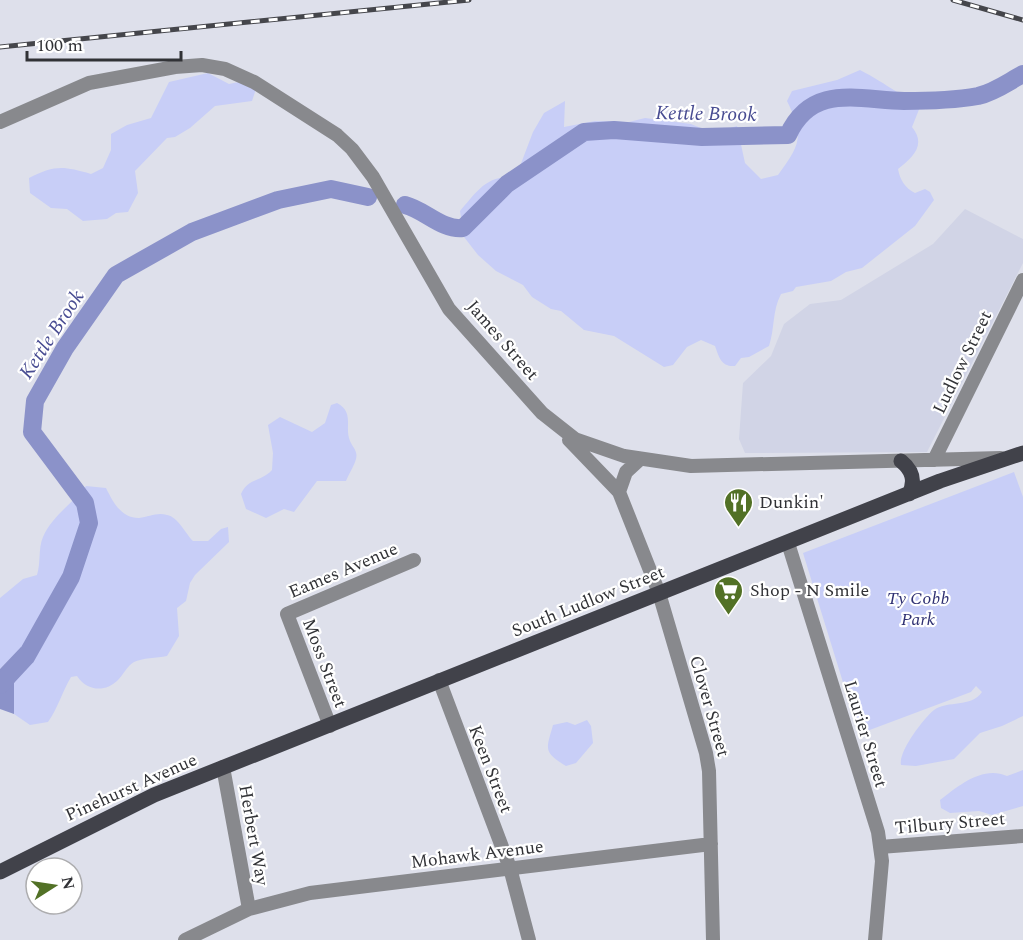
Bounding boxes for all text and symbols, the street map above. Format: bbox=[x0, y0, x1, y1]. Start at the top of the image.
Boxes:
scale bar bbox=[27, 24, 182, 62]
text: 100 m bbox=[36, 32, 83, 59]
water label: Kettle Brook bbox=[655, 98, 758, 130]
water label: Kettle Brook bbox=[12, 283, 92, 385]
street label: James Street bbox=[460, 294, 545, 387]
street label: Ludlow Street bbox=[926, 306, 999, 418]
restaurant icon: Dunkin' bbox=[722, 486, 754, 528]
place label: Dunkin' bbox=[759, 489, 824, 516]
street label: Eames Avenue bbox=[284, 535, 402, 606]
street label: South Ludlow Street bbox=[508, 558, 669, 644]
supermarket icon: Shop - N Smile bbox=[713, 574, 745, 616]
place label: Shop - N Smile bbox=[750, 577, 869, 604]
park label: Ty Cobb Park bbox=[887, 585, 949, 633]
street label: Moss Street bbox=[295, 614, 354, 712]
street label: Clover Street bbox=[682, 652, 737, 760]
street label: Laurier Street bbox=[836, 677, 895, 791]
street label: Keen Street bbox=[461, 721, 520, 817]
street label: Pinehurst Avenue bbox=[61, 746, 202, 829]
street label: Herbert Way bbox=[231, 783, 276, 889]
street label: Tilbury Street bbox=[894, 805, 1006, 842]
street label: Mohawk Avenue bbox=[409, 833, 545, 876]
north arrow bbox=[24, 856, 84, 916]
text: N bbox=[55, 874, 81, 892]

